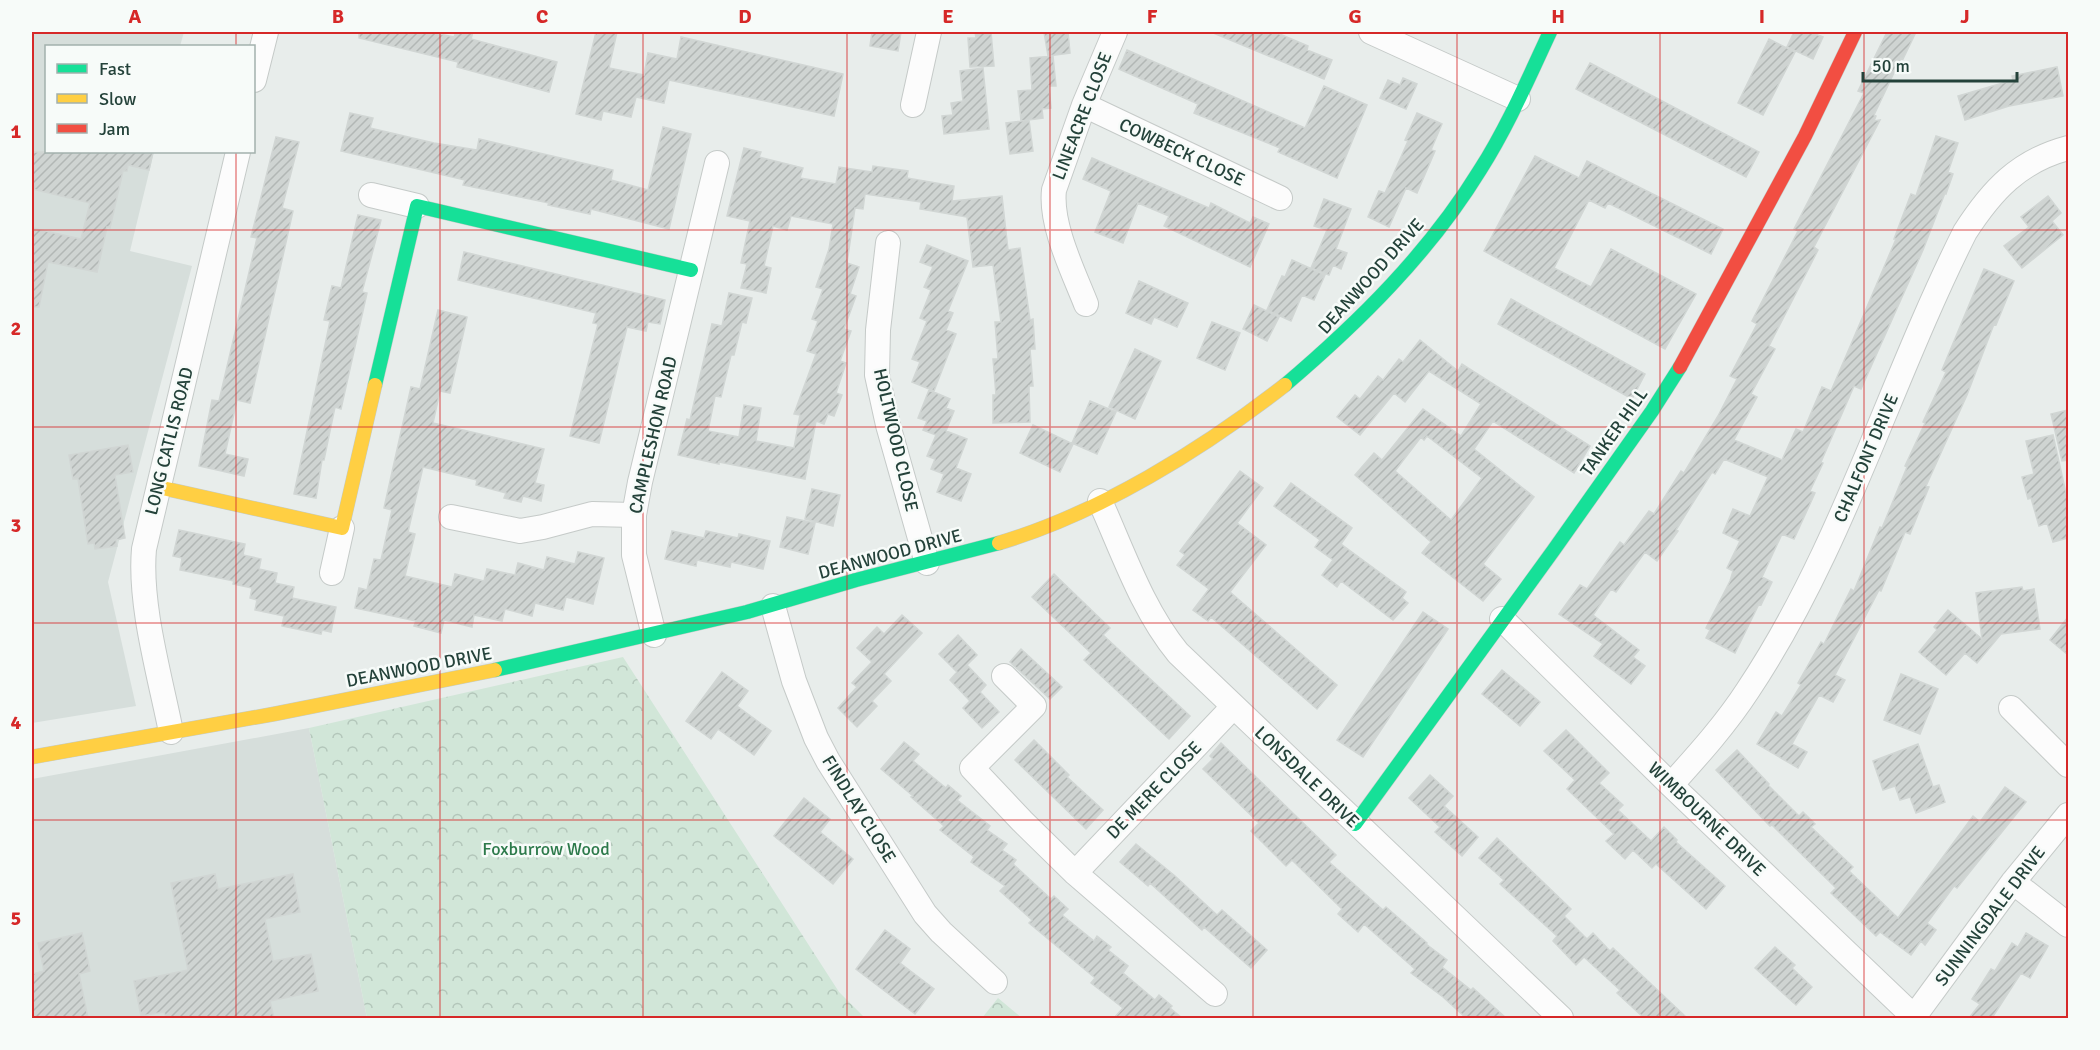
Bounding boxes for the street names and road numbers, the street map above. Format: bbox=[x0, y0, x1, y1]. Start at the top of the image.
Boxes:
street label: LINEACRE CLOSE bbox=[1047, 49, 1117, 183]
street label: COWBECK CLOSE bbox=[1116, 113, 1248, 191]
street label: DEANWOOD DRIVE bbox=[1313, 214, 1429, 338]
street label: CAMPLESHON ROAD bbox=[624, 354, 682, 516]
street label: LONG CATLIS ROAD bbox=[140, 365, 198, 517]
street label: HOLTWOOD CLOSE bbox=[869, 366, 923, 514]
street label: TANKER HILL bbox=[1576, 384, 1652, 480]
street label: CHALFONT DRIVE bbox=[1829, 390, 1903, 526]
street label: DEANWOOD DRIVE bbox=[816, 524, 964, 584]
street label: DEANWOOD DRIVE bbox=[344, 642, 494, 692]
street label: LONSDALE DRIVE bbox=[1250, 721, 1364, 833]
street label: DE MERE CLOSE bbox=[1102, 737, 1206, 843]
street label: FINDLAY CLOSE bbox=[817, 751, 901, 867]
street label: WIMBOURNE DRIVE bbox=[1644, 757, 1770, 881]
street label: SUNNINGDALE DRIVE bbox=[1930, 842, 2050, 990]

